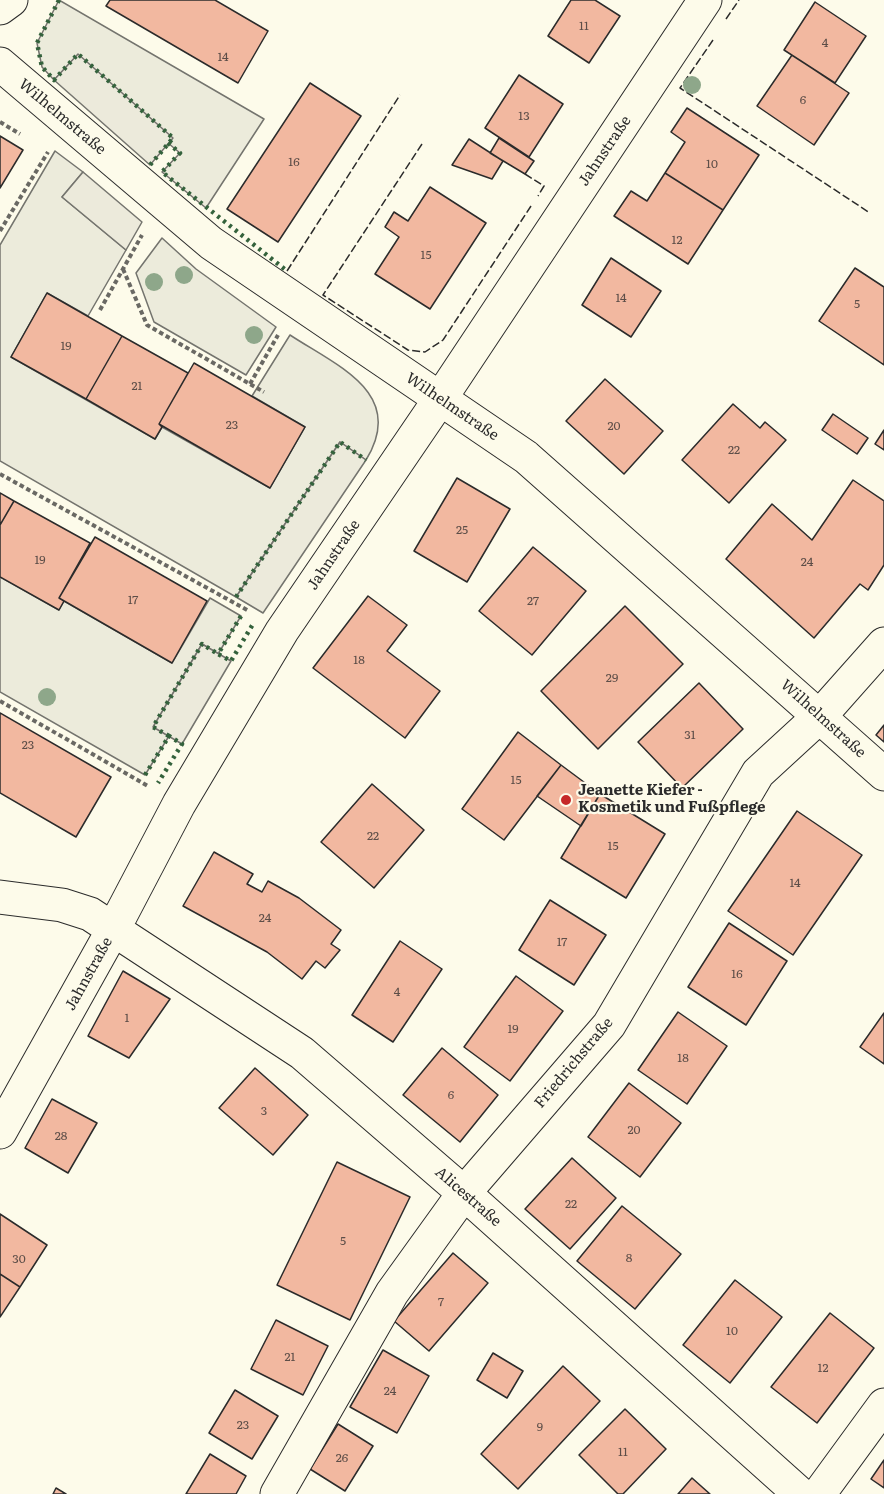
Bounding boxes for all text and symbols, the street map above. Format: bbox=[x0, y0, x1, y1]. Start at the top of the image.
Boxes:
house number: 11 bbox=[579, 19, 589, 33]
house number: 4 bbox=[822, 36, 828, 50]
house number: 14 bbox=[217, 50, 229, 64]
street label: Wilhelmstraße bbox=[15, 75, 109, 159]
house number: 6 bbox=[800, 93, 806, 107]
house number: 13 bbox=[518, 109, 530, 123]
street label: Jahnstraße bbox=[575, 112, 635, 190]
house number: 16 bbox=[288, 155, 300, 169]
house number: 10 bbox=[706, 157, 718, 171]
house number: 12 bbox=[672, 233, 682, 247]
house number: 15 bbox=[421, 248, 431, 262]
house number: 14 bbox=[615, 291, 627, 305]
house number: 5 bbox=[854, 297, 860, 311]
house number: 19 bbox=[60, 339, 72, 353]
street label: Wilhelmstraße bbox=[402, 369, 502, 445]
house number: 21 bbox=[132, 379, 142, 393]
house number: 23 bbox=[226, 418, 238, 432]
house number: 20 bbox=[607, 419, 621, 433]
house number: 22 bbox=[728, 443, 740, 457]
street label: Jahnstraße bbox=[304, 516, 364, 594]
house number: 25 bbox=[456, 523, 468, 537]
house number: 19 bbox=[34, 553, 46, 567]
house number: 24 bbox=[801, 555, 813, 569]
house number: 17 bbox=[128, 593, 138, 607]
house number: 27 bbox=[527, 594, 539, 608]
house number: 18 bbox=[353, 653, 365, 667]
house number: 29 bbox=[606, 671, 618, 685]
street label: Wilhelmstraße bbox=[777, 676, 869, 762]
house number: 31 bbox=[684, 728, 696, 742]
house number: 23 bbox=[22, 738, 34, 752]
house number: 15 bbox=[511, 773, 521, 787]
place label: Jeanette Kiefer - Kosmetik und Fußpflege bbox=[578, 782, 766, 817]
marker: Jeanette Kiefer - Kosmetik und Fußpflege bbox=[559, 793, 573, 807]
house number: 22 bbox=[367, 829, 379, 843]
house number: 15 bbox=[608, 839, 618, 853]
house number: 14 bbox=[789, 876, 801, 890]
house number: 24 bbox=[259, 911, 271, 925]
street label: Jahnstraße bbox=[62, 934, 116, 1014]
house number: 17 bbox=[557, 935, 567, 949]
house number: 16 bbox=[731, 967, 743, 981]
house number: 4 bbox=[394, 985, 400, 999]
house number: 1 bbox=[125, 1011, 129, 1025]
street label: Friedrichstraße bbox=[531, 1014, 617, 1112]
house number: 19 bbox=[507, 1022, 519, 1036]
house number: 18 bbox=[677, 1051, 689, 1065]
house number: 6 bbox=[448, 1088, 454, 1102]
house number: 3 bbox=[261, 1104, 267, 1118]
house number: 20 bbox=[627, 1123, 641, 1137]
house number: 28 bbox=[55, 1129, 67, 1143]
street label: Alicestraße bbox=[431, 1163, 505, 1231]
house number: 22 bbox=[565, 1197, 577, 1211]
house number: 5 bbox=[340, 1234, 346, 1248]
house number: 8 bbox=[626, 1251, 632, 1265]
house number: 30 bbox=[12, 1252, 26, 1266]
house number: 7 bbox=[438, 1295, 444, 1309]
house number: 10 bbox=[726, 1324, 738, 1338]
house number: 21 bbox=[285, 1350, 295, 1364]
house number: 12 bbox=[818, 1361, 828, 1375]
house number: 24 bbox=[384, 1384, 396, 1398]
house number: 23 bbox=[237, 1418, 249, 1432]
house number: 9 bbox=[537, 1420, 543, 1434]
house number: 11 bbox=[618, 1445, 628, 1459]
house number: 26 bbox=[336, 1451, 348, 1465]

